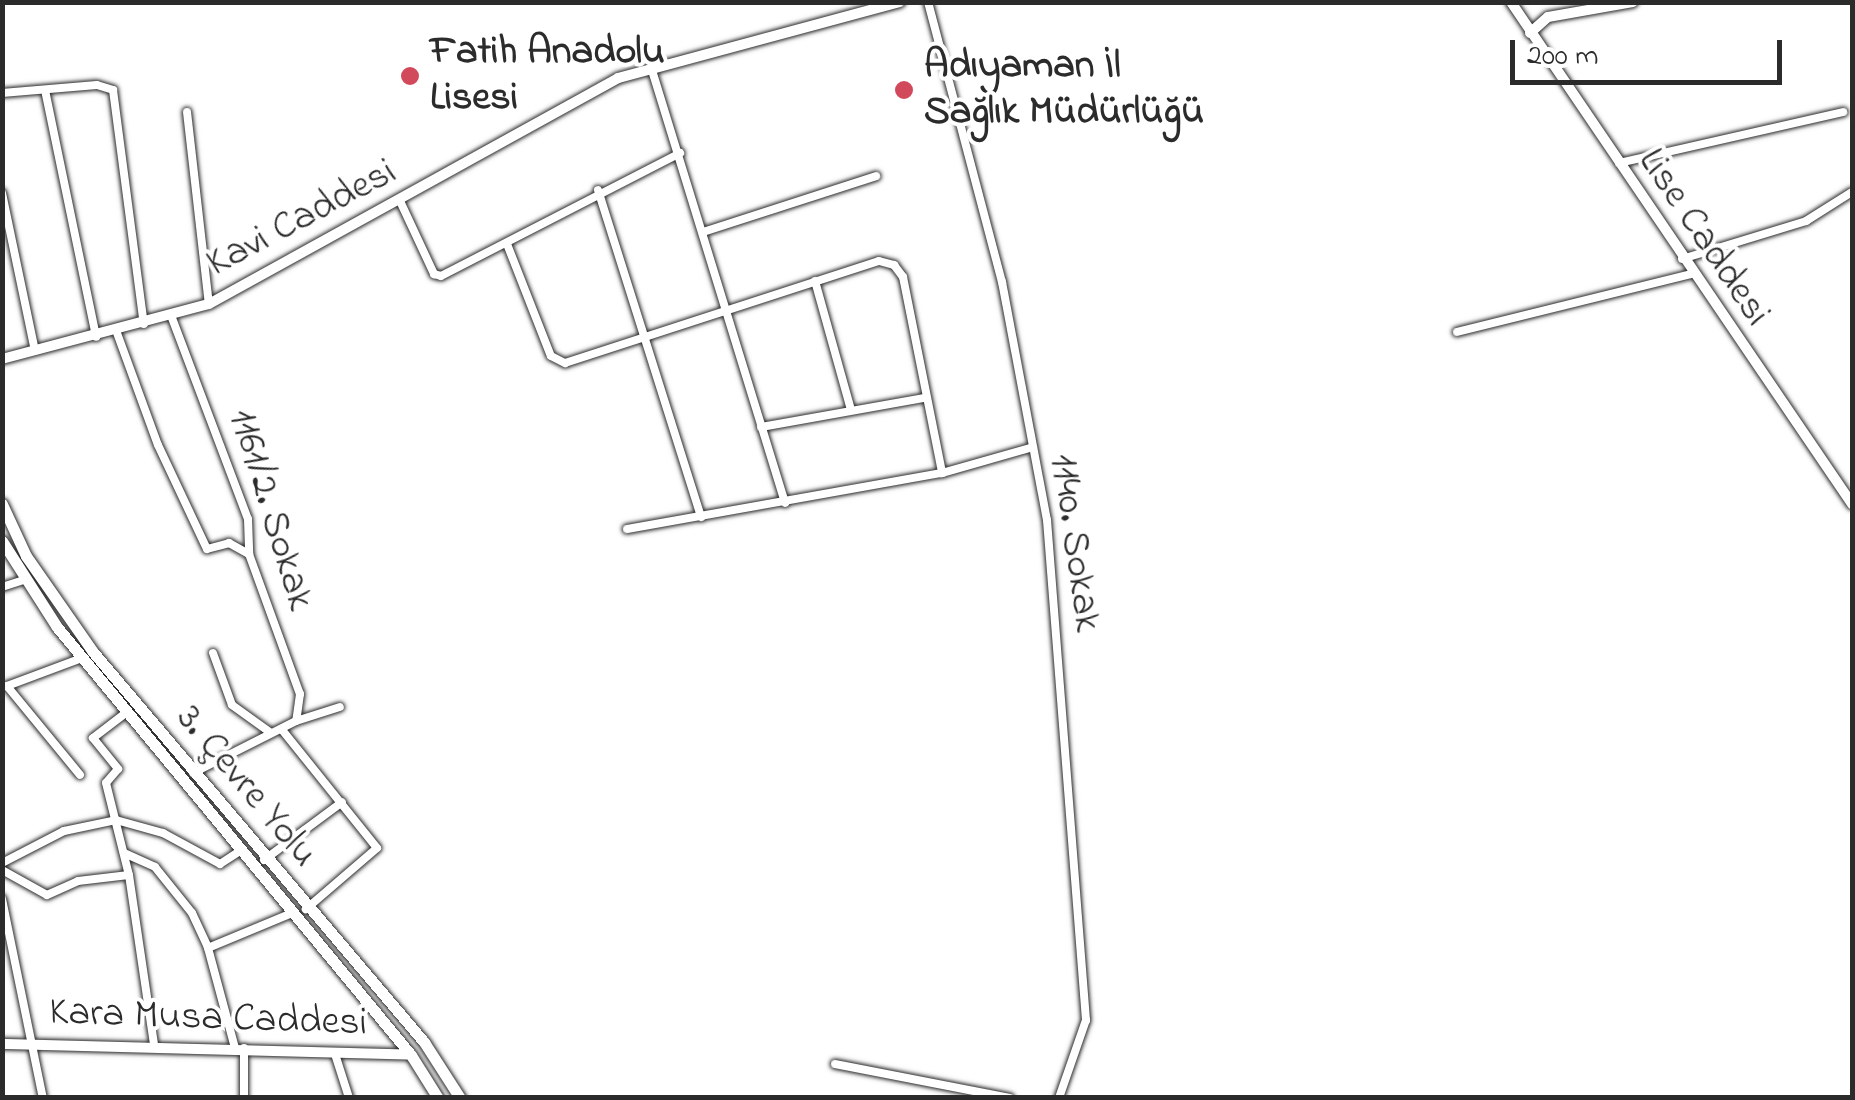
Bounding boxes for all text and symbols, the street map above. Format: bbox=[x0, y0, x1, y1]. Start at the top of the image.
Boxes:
scale bar bbox=[1515, 20, 1788, 82]
place label: Fatih Anadolu Lisesi bbox=[430, 29, 665, 123]
text: 200 m bbox=[1527, 35, 1599, 79]
place label: Adıyaman İl Sağlık Müdürlüğü bbox=[924, 43, 1204, 137]
marker: Fatih Anadolu Lisesi bbox=[399, 65, 421, 87]
marker: Adıyaman İl Sağlık Müdürlüğü bbox=[893, 79, 915, 101]
street label: Lise Caddesi bbox=[1626, 140, 1780, 336]
street label: Kavi Caddesi bbox=[199, 149, 405, 289]
street label: 1161/2. Sokak bbox=[217, 403, 323, 617]
street label: 1140. Sokak bbox=[1038, 451, 1110, 635]
street label: 3. Çevre Yolu bbox=[164, 696, 328, 878]
street label: Kara Musa Caddesi bbox=[48, 989, 368, 1049]

